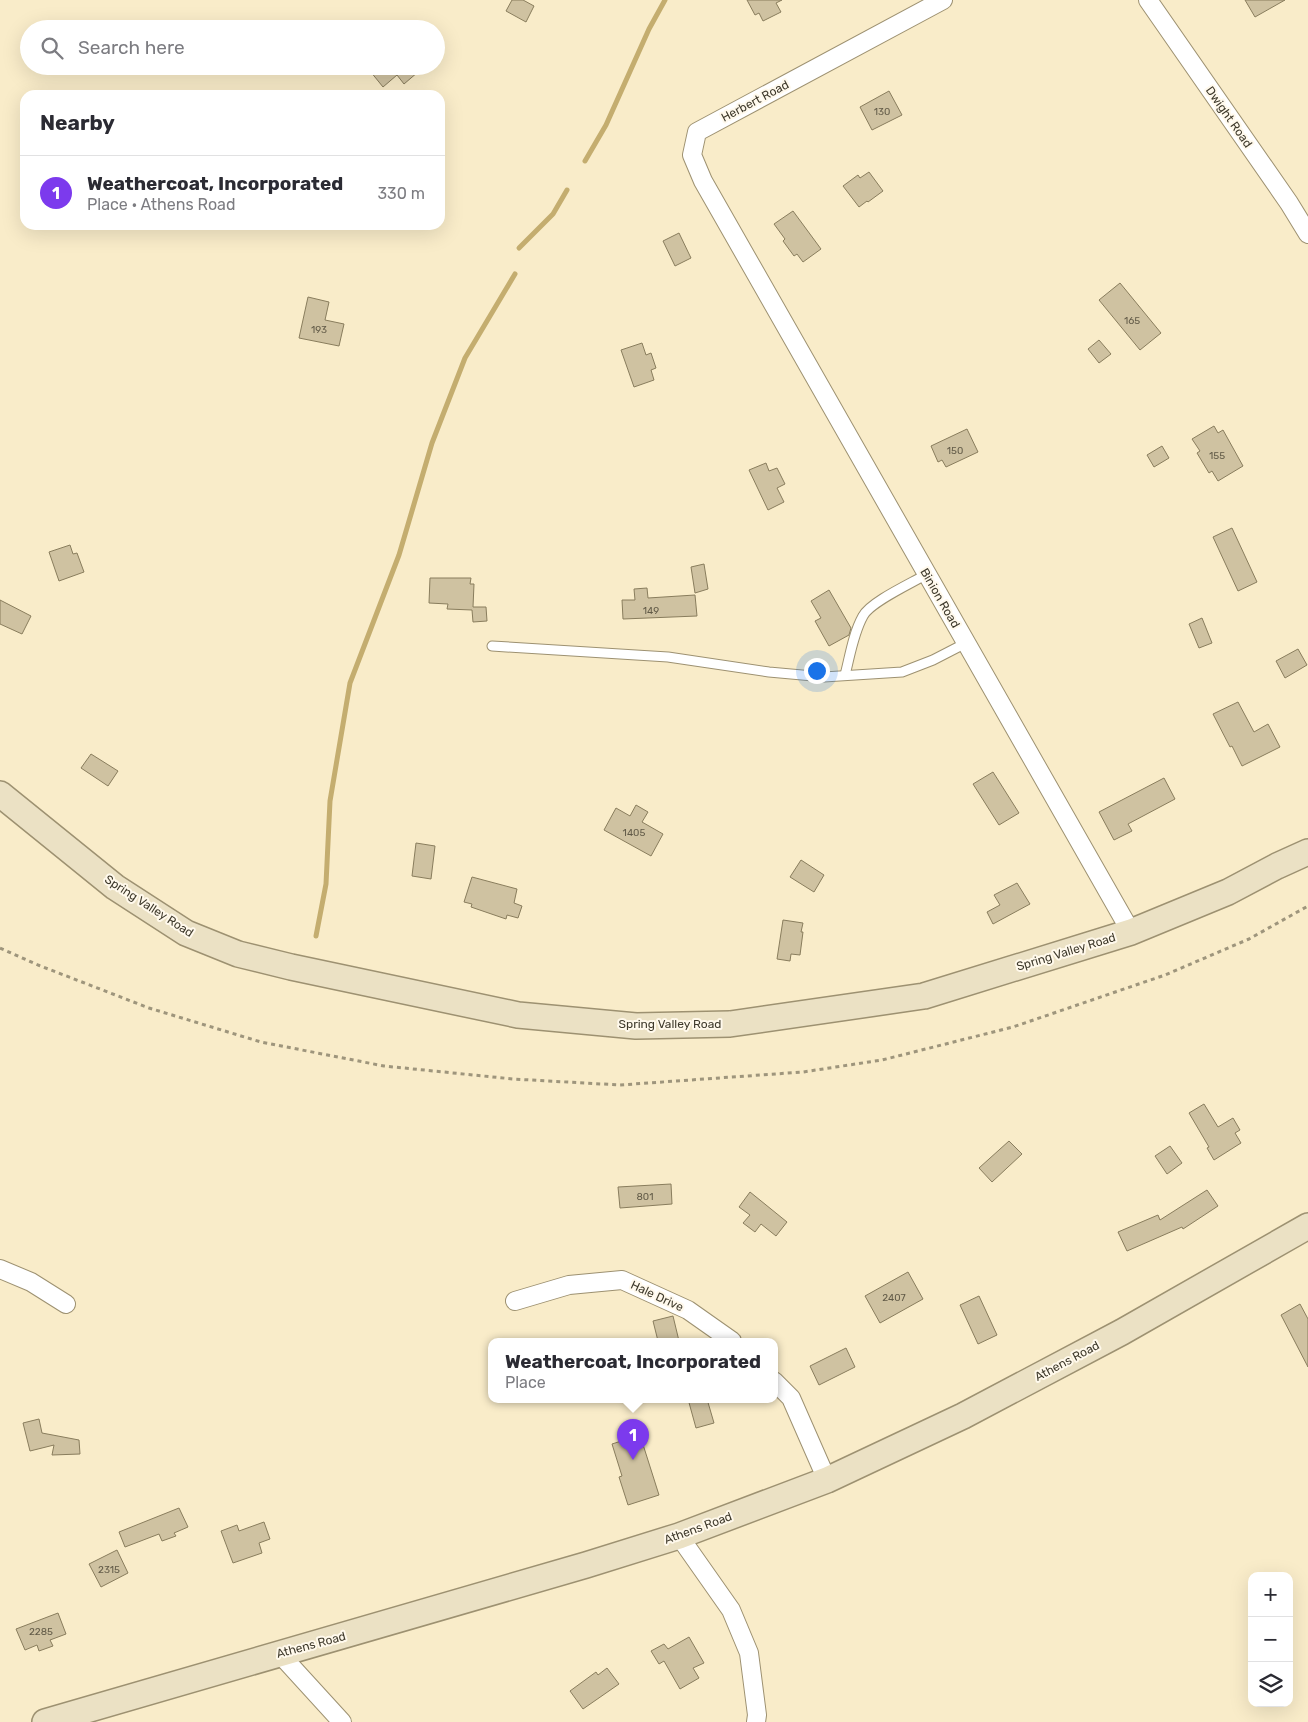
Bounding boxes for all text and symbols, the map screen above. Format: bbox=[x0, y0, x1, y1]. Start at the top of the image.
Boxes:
search box bbox=[20, 20, 445, 75]
icon: search bbox=[38, 34, 66, 62]
text: Search here bbox=[78, 36, 185, 59]
street label: Herbert Road bbox=[719, 77, 791, 125]
street label: Dwight Road bbox=[1203, 84, 1255, 150]
house number: 130 bbox=[874, 106, 890, 118]
text: Nearby bbox=[40, 110, 115, 135]
text: Weathercoat, Incorporated bbox=[87, 172, 343, 195]
text: 1 bbox=[52, 184, 60, 203]
text: 330 m bbox=[377, 184, 425, 203]
text: Place · Athens Road bbox=[87, 195, 235, 214]
house number: 165 bbox=[1124, 315, 1140, 327]
house number: 193 bbox=[311, 324, 327, 336]
house number: 150 bbox=[947, 445, 963, 457]
house number: 155 bbox=[1209, 450, 1225, 462]
street label: Binion Road bbox=[917, 566, 963, 630]
house number: 149 bbox=[643, 605, 659, 617]
your location bbox=[804, 658, 830, 684]
house number: 1405 bbox=[623, 827, 645, 839]
street label: Spring Valley Road bbox=[102, 872, 196, 940]
street label: Spring Valley Road bbox=[1015, 930, 1117, 974]
street label: Spring Valley Road bbox=[619, 1017, 721, 1031]
house number: 801 bbox=[637, 1191, 654, 1203]
street label: Hale Drive bbox=[628, 1278, 686, 1314]
house number: 2407 bbox=[882, 1292, 906, 1304]
popup bbox=[488, 1338, 778, 1403]
street label: Athens Road bbox=[1032, 1338, 1102, 1384]
text: Weathercoat, Incorporated bbox=[505, 1350, 761, 1373]
text: Place bbox=[505, 1373, 546, 1392]
pin: 1 bbox=[617, 1419, 649, 1460]
street label: Athens Road bbox=[662, 1509, 734, 1547]
house number: 2315 bbox=[98, 1564, 120, 1576]
map controls bbox=[1248, 1572, 1293, 1707]
button: + bbox=[1248, 1572, 1293, 1617]
button: − bbox=[1248, 1617, 1293, 1662]
house number: 2285 bbox=[29, 1626, 53, 1638]
street label: Athens Road bbox=[275, 1629, 347, 1661]
button: layers bbox=[1248, 1662, 1293, 1707]

